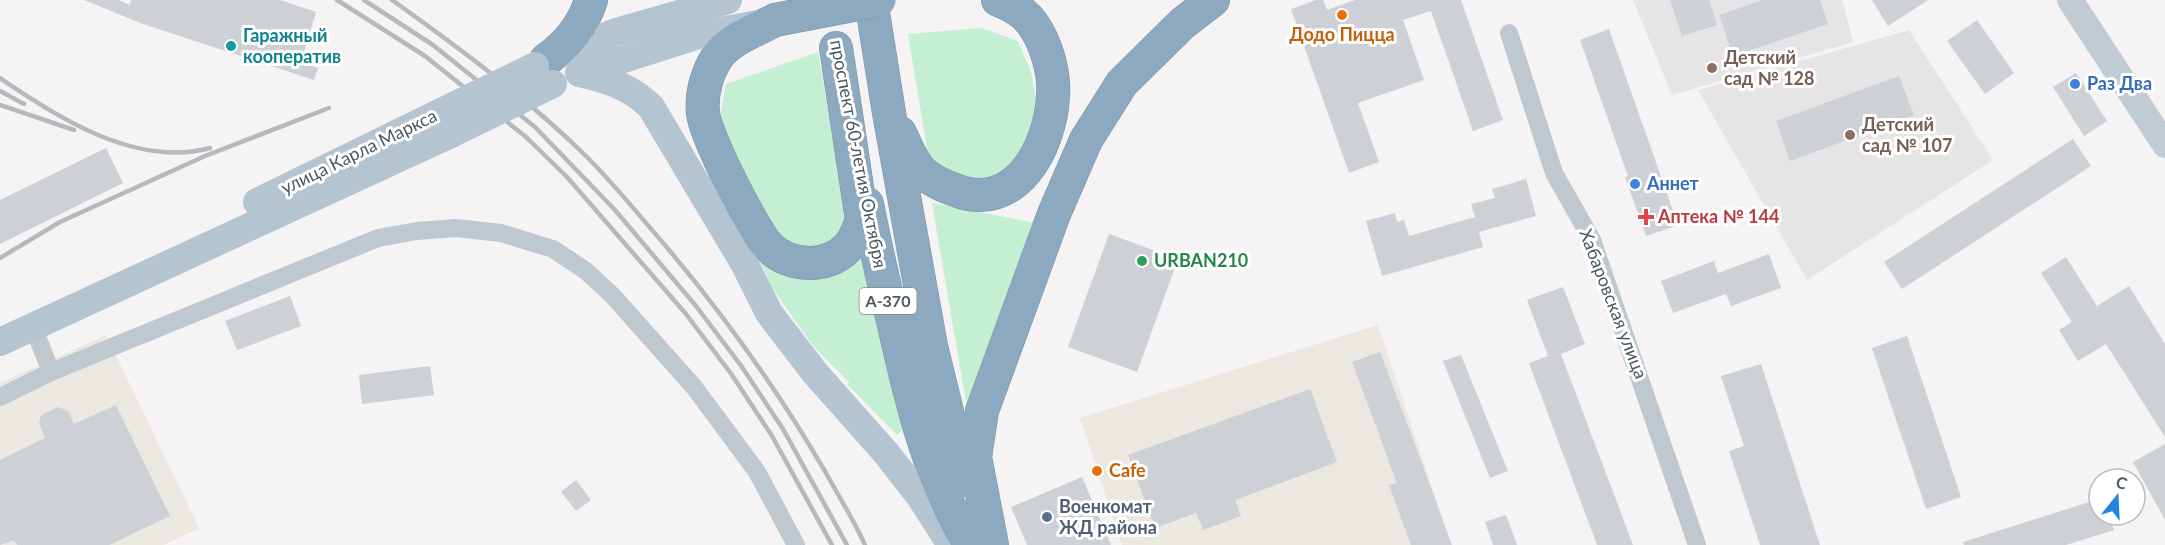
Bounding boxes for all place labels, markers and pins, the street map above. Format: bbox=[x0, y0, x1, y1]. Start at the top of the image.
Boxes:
marker: Додо Пицца bbox=[1335, 8, 1349, 22]
place label: Додо Пицца bbox=[1289, 23, 1395, 45]
place label: Гаражный кооператив bbox=[243, 24, 341, 67]
marker: Гаражный кооператив bbox=[224, 39, 238, 53]
place label: Детский сад № 128 bbox=[1724, 46, 1814, 89]
marker: Детский сад № 128 bbox=[1705, 61, 1719, 75]
place label: Раз Два bbox=[2087, 72, 2152, 94]
marker: Раз Два bbox=[2068, 77, 2082, 91]
place label: Детский сад № 107 bbox=[1862, 113, 1952, 156]
marker: Детский сад № 107 bbox=[1843, 128, 1857, 142]
place label: Аннет bbox=[1646, 172, 1699, 194]
marker: Аннет bbox=[1628, 177, 1642, 191]
place label: Аптека № 144 bbox=[1657, 205, 1779, 227]
marker: Аптека № 144 bbox=[1639, 210, 1653, 224]
place label: URBAN210 bbox=[1154, 249, 1248, 271]
marker: URBAN210 bbox=[1135, 254, 1149, 268]
place label: Cafe bbox=[1109, 459, 1146, 481]
marker: Cafe bbox=[1090, 464, 1104, 478]
place label: Военкомат ЖД района bbox=[1059, 495, 1157, 538]
marker: Военкомат ЖД района bbox=[1040, 510, 1054, 524]

